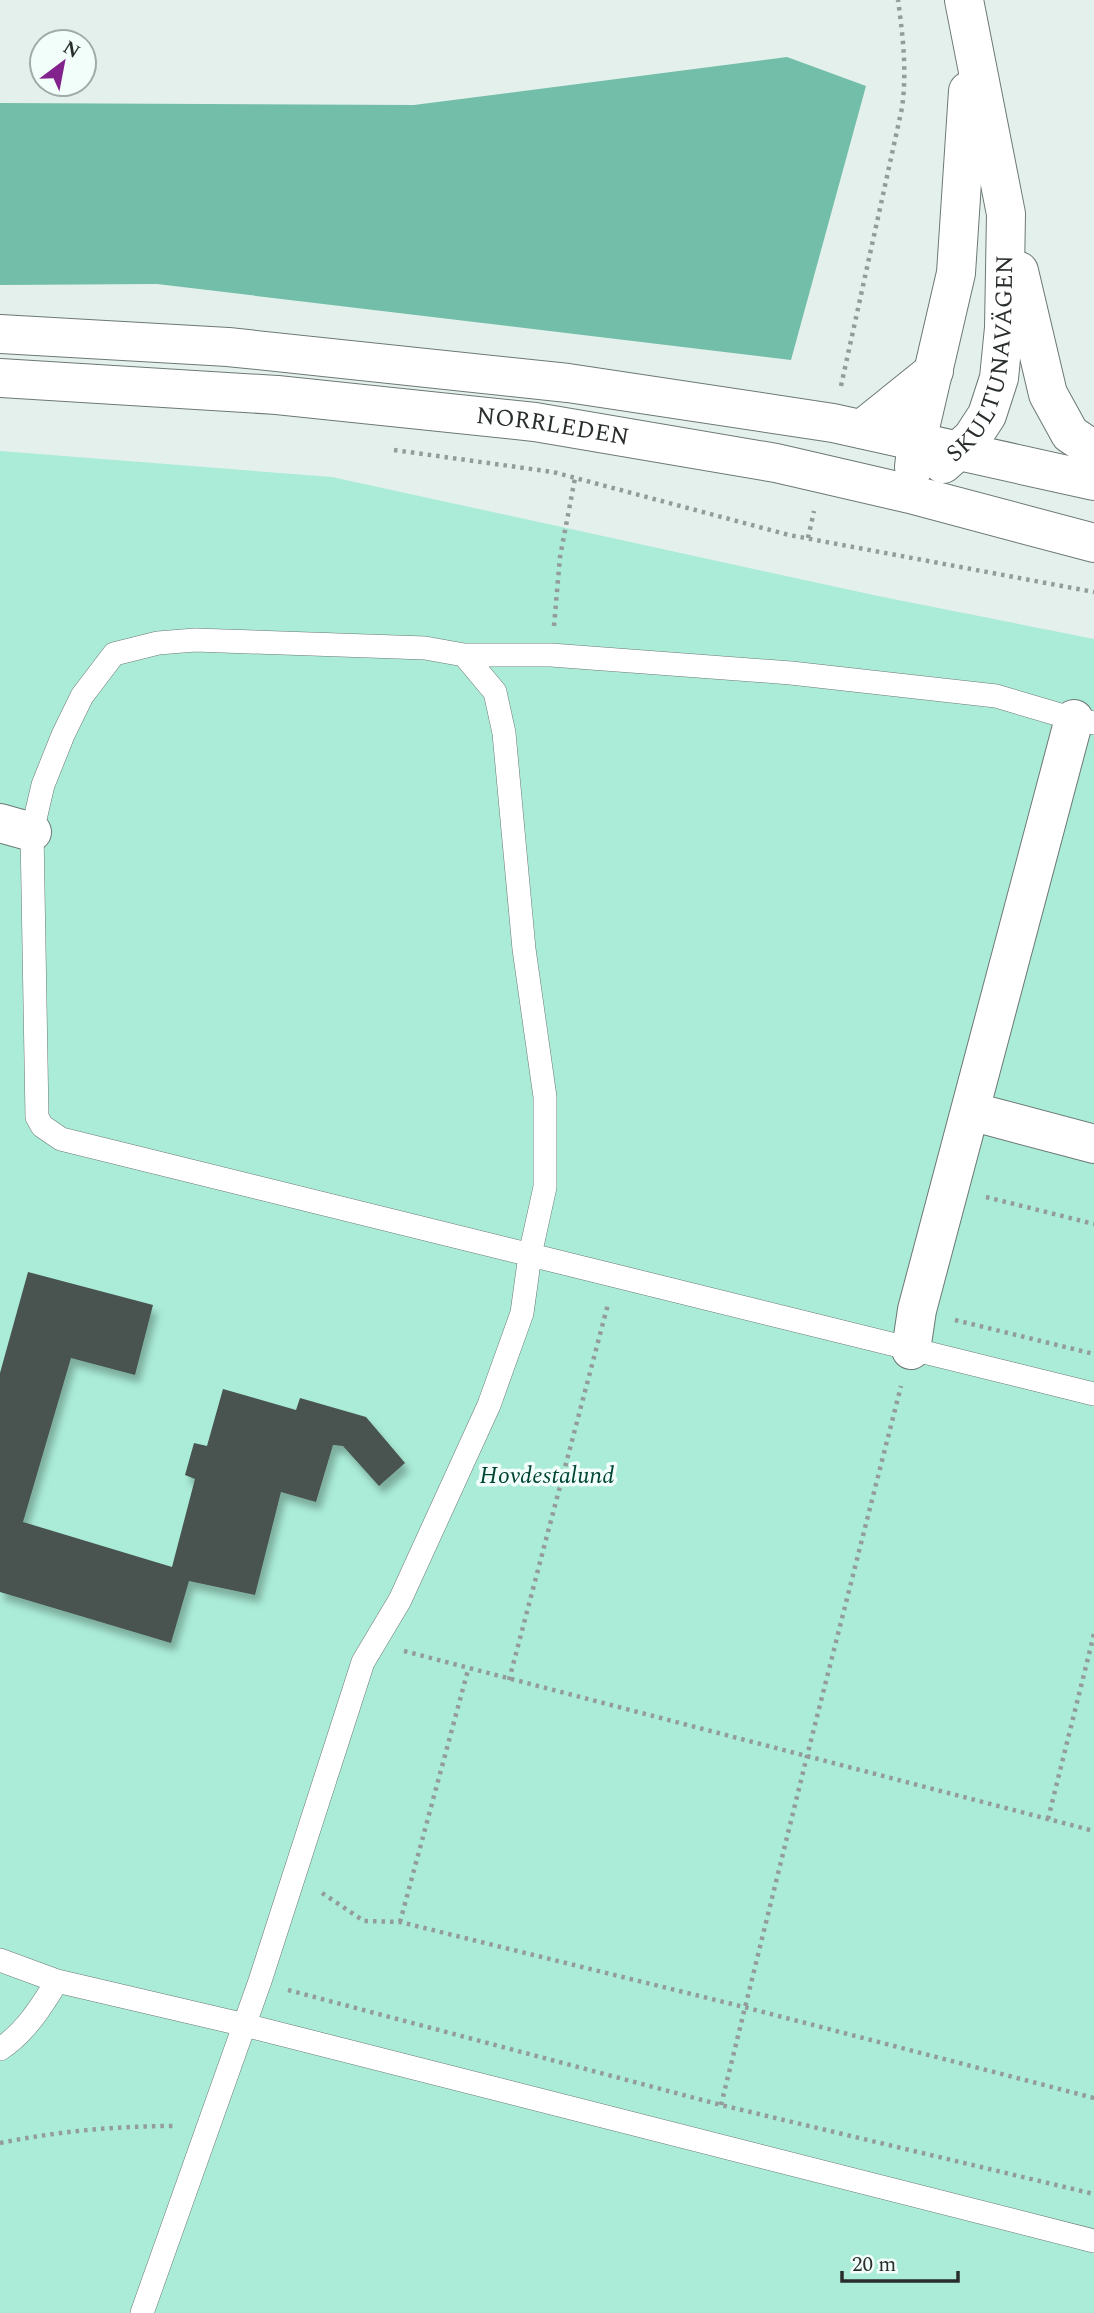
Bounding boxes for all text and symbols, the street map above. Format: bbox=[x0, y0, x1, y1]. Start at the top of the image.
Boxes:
north arrow bbox=[28, 28, 98, 98]
text: N bbox=[57, 33, 85, 66]
street label: SKULTUNAVÄGEN bbox=[938, 255, 1023, 471]
street label: NORRLEDEN bbox=[474, 398, 632, 456]
park label: Hovdestalund bbox=[480, 1458, 614, 1494]
scale bar bbox=[842, 2240, 958, 2284]
text: 20 m bbox=[852, 2249, 896, 2281]

